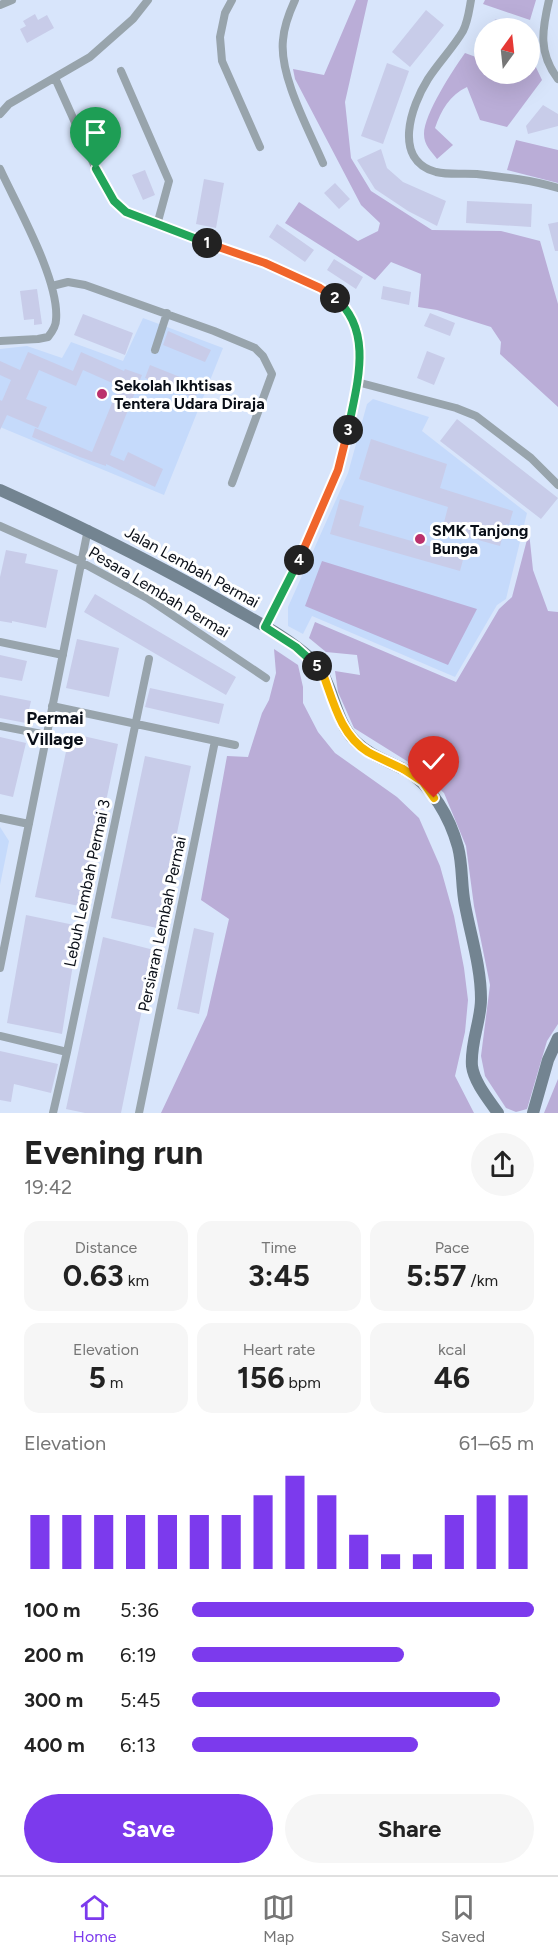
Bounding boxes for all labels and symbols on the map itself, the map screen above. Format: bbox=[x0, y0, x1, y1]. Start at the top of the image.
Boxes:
north arrow bbox=[474, 18, 540, 84]
pin bbox=[70, 107, 121, 169]
pin: 1 bbox=[192, 228, 222, 258]
pin: 2 bbox=[320, 283, 350, 313]
place label: Sekolah Ikhtisas Tentera Udara Diraja bbox=[114, 376, 265, 413]
marker: Sekolah Ikhtisas Tentera Udara Diraja bbox=[95, 387, 109, 401]
pin: 3 bbox=[333, 415, 363, 445]
place label: SMK Tanjong Bunga bbox=[432, 521, 528, 558]
street label: Jalan Lembah Permai bbox=[121, 522, 263, 612]
marker: SMK Tanjong Bunga bbox=[413, 532, 427, 546]
street label: Pesara Lembah Permai bbox=[85, 542, 233, 642]
pin: 4 bbox=[284, 545, 314, 575]
pin: 5 bbox=[302, 651, 332, 681]
district label: Permai Village bbox=[26, 707, 84, 750]
pin bbox=[408, 736, 459, 798]
street label: Lebuh Lembah Permai 3 bbox=[60, 798, 114, 968]
street label: Persiaran Lembah Permai bbox=[134, 835, 190, 1013]

